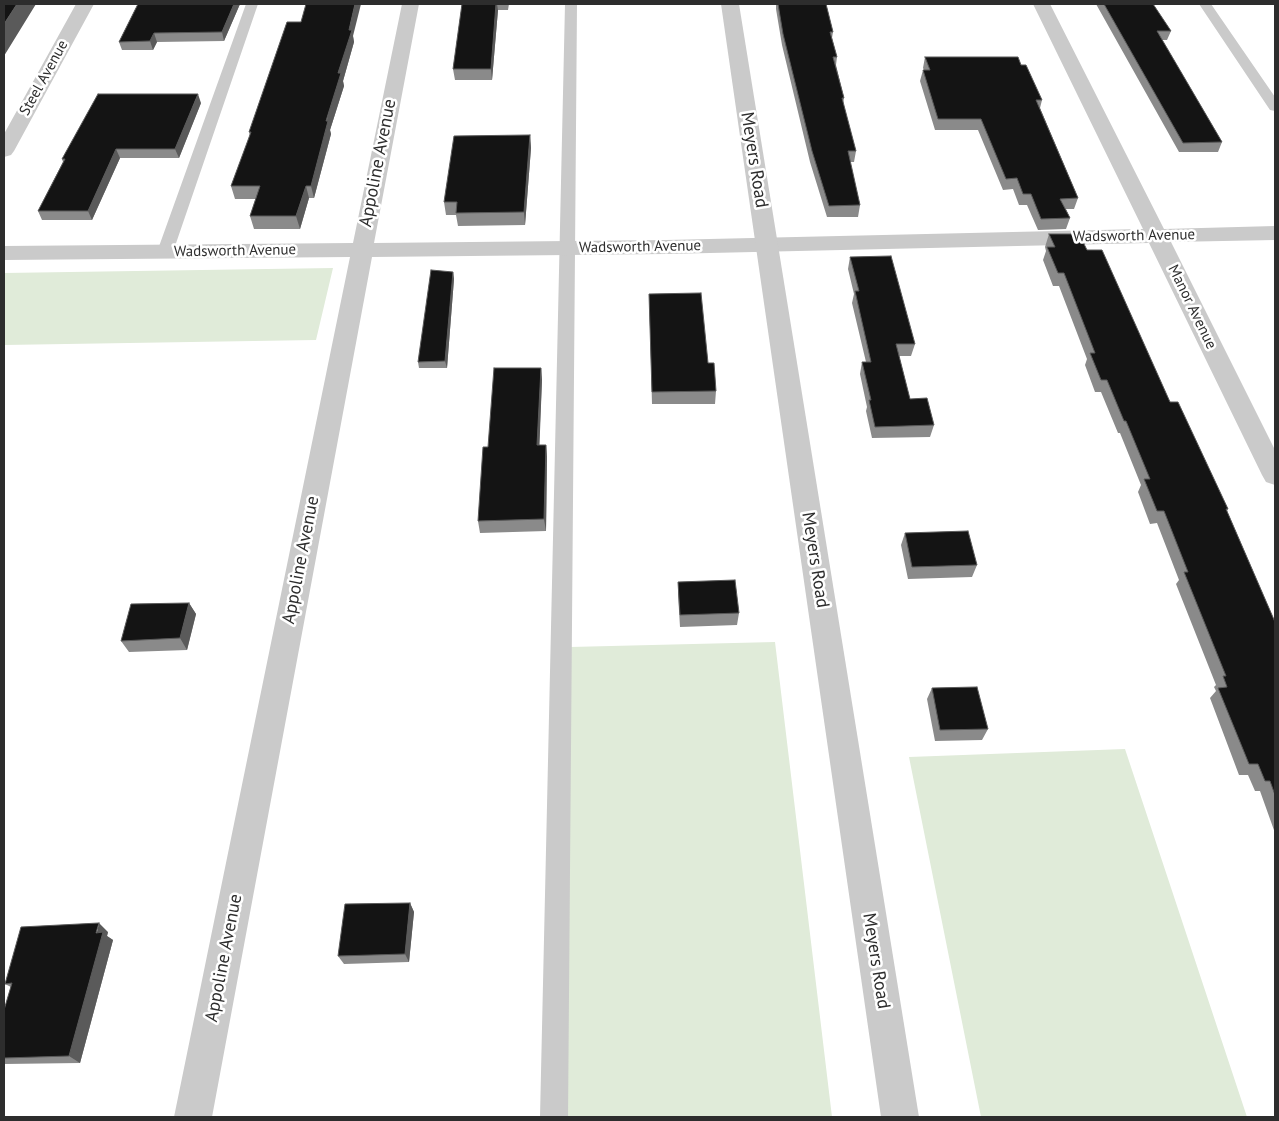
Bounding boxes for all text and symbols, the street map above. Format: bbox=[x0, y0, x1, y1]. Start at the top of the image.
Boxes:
street label: Steel Avenue bbox=[16, 37, 72, 119]
street label: Appoline Avenue bbox=[355, 97, 401, 229]
street label: Meyers Road bbox=[736, 110, 772, 210]
street label: Wadsworth Avenue bbox=[1073, 226, 1195, 246]
street label: Wadsworth Avenue bbox=[579, 237, 701, 257]
street label: Wadsworth Avenue bbox=[174, 241, 296, 261]
street label: Manor Avenue bbox=[1164, 262, 1220, 352]
street label: Appoline Avenue bbox=[278, 494, 324, 626]
street label: Meyers Road bbox=[797, 510, 833, 610]
street label: Appoline Avenue bbox=[201, 892, 247, 1024]
street label: Meyers Road bbox=[858, 911, 894, 1011]

